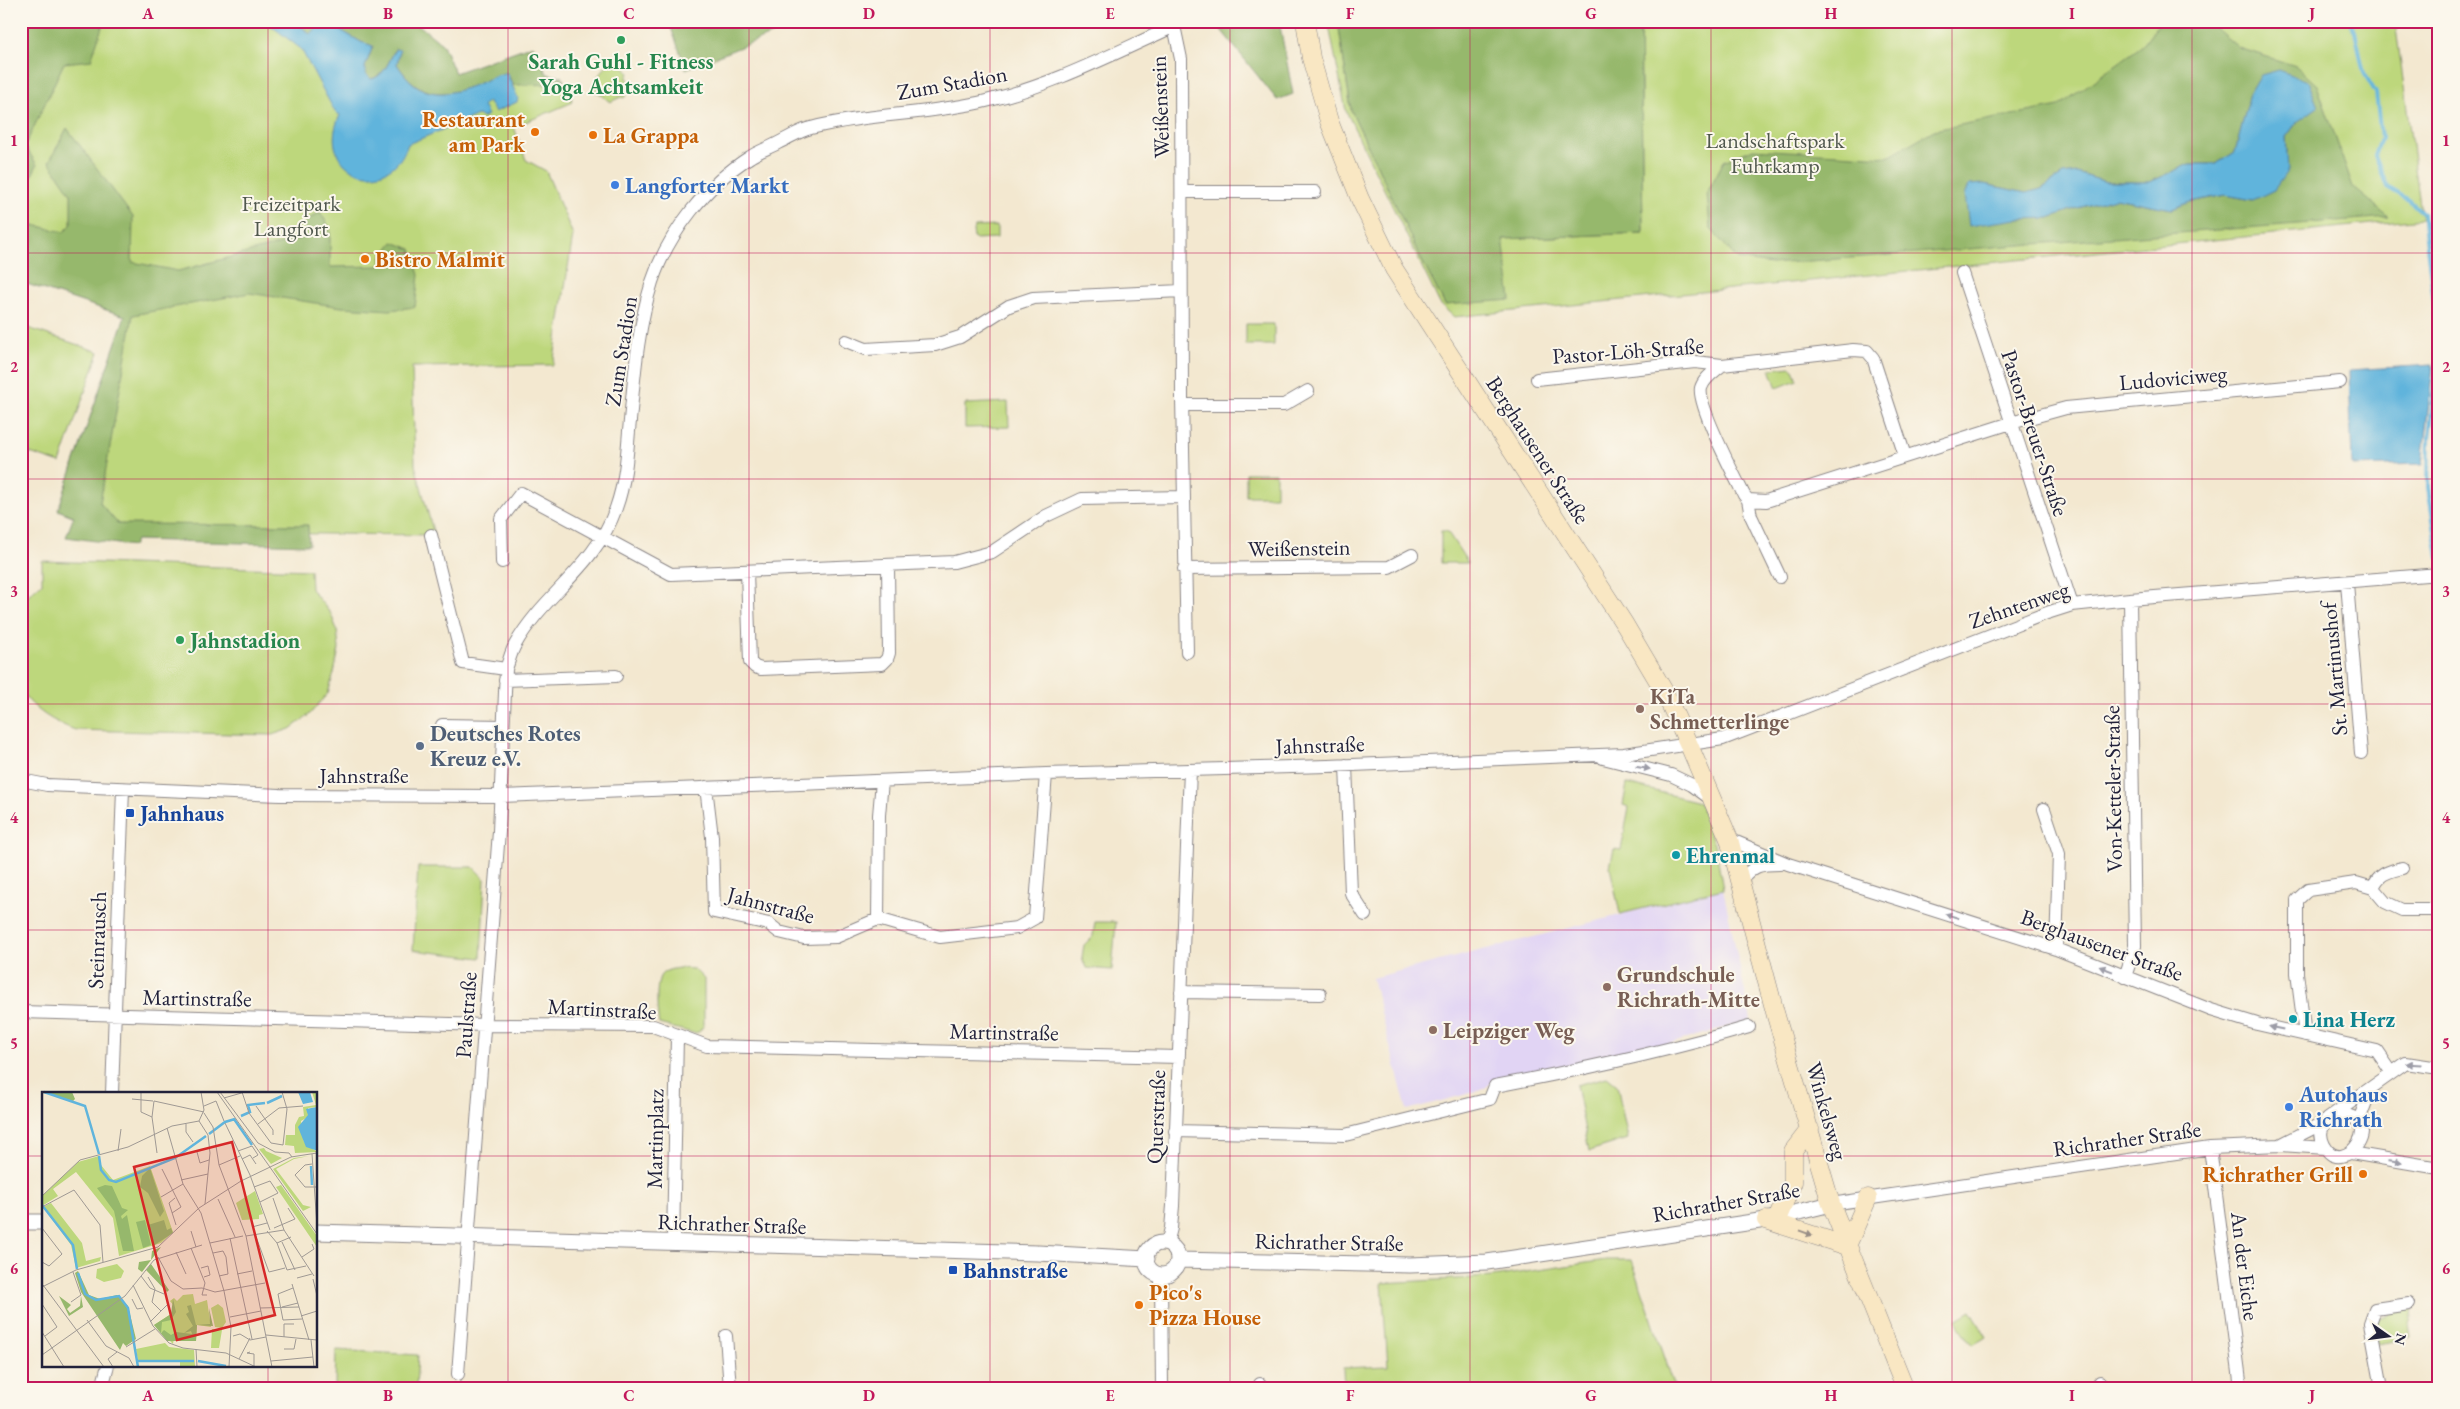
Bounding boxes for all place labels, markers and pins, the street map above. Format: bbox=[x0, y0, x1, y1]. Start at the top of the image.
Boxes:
marker: Sarah Guhl - Fitness Yoga Achtsamkeit bbox=[615, 34, 627, 46]
place label: Sarah Guhl - Fitness Yoga Achtsamkeit bbox=[529, 47, 714, 101]
place label: Restaurant am Park bbox=[422, 105, 526, 159]
place label: La Grappa bbox=[603, 121, 699, 150]
marker: Restaurant am Park bbox=[529, 126, 541, 138]
marker: La Grappa bbox=[587, 129, 599, 141]
place label: Langforter Markt bbox=[625, 171, 790, 200]
marker: Langforter Markt bbox=[609, 179, 621, 191]
place label: Bistro Malmit bbox=[375, 245, 505, 274]
marker: Bistro Malmit bbox=[359, 253, 371, 265]
place label: Jahnstadion bbox=[188, 626, 301, 655]
marker: Jahnstadion bbox=[174, 634, 186, 646]
place label: KiTa Schmetterlinge bbox=[1650, 682, 1789, 736]
marker: KiTa Schmetterlinge bbox=[1634, 703, 1646, 715]
place label: Deutsches Rotes Kreuz e.V. bbox=[430, 719, 581, 773]
marker: Deutsches Rotes Kreuz e.V. bbox=[414, 740, 426, 752]
place label: Jahnhaus bbox=[138, 799, 224, 828]
marker: Jahnhaus bbox=[124, 807, 136, 819]
place label: Ehrenmal bbox=[1686, 841, 1775, 870]
marker: Ehrenmal bbox=[1670, 849, 1682, 861]
place label: Grundschule Richrath-Mitte bbox=[1617, 960, 1760, 1014]
marker: Grundschule Richrath-Mitte bbox=[1601, 981, 1613, 993]
place label: Lina Herz bbox=[2303, 1005, 2396, 1034]
marker: Lina Herz bbox=[2287, 1013, 2299, 1025]
place label: Leipziger Weg bbox=[1443, 1016, 1575, 1045]
marker: Leipziger Weg bbox=[1427, 1024, 1439, 1036]
place label: Autohaus Richrath bbox=[2298, 1080, 2388, 1134]
marker: Autohaus Richrath bbox=[2283, 1101, 2295, 1113]
place label: Richrather Grill bbox=[2202, 1160, 2353, 1189]
marker: Richrather Grill bbox=[2357, 1168, 2369, 1180]
place label: Bahnstraße bbox=[963, 1256, 1068, 1285]
marker: Bahnstraße bbox=[947, 1264, 959, 1276]
place label: Pico's Pizza House bbox=[1149, 1278, 1261, 1332]
marker: Pico's Pizza House bbox=[1133, 1299, 1145, 1311]

